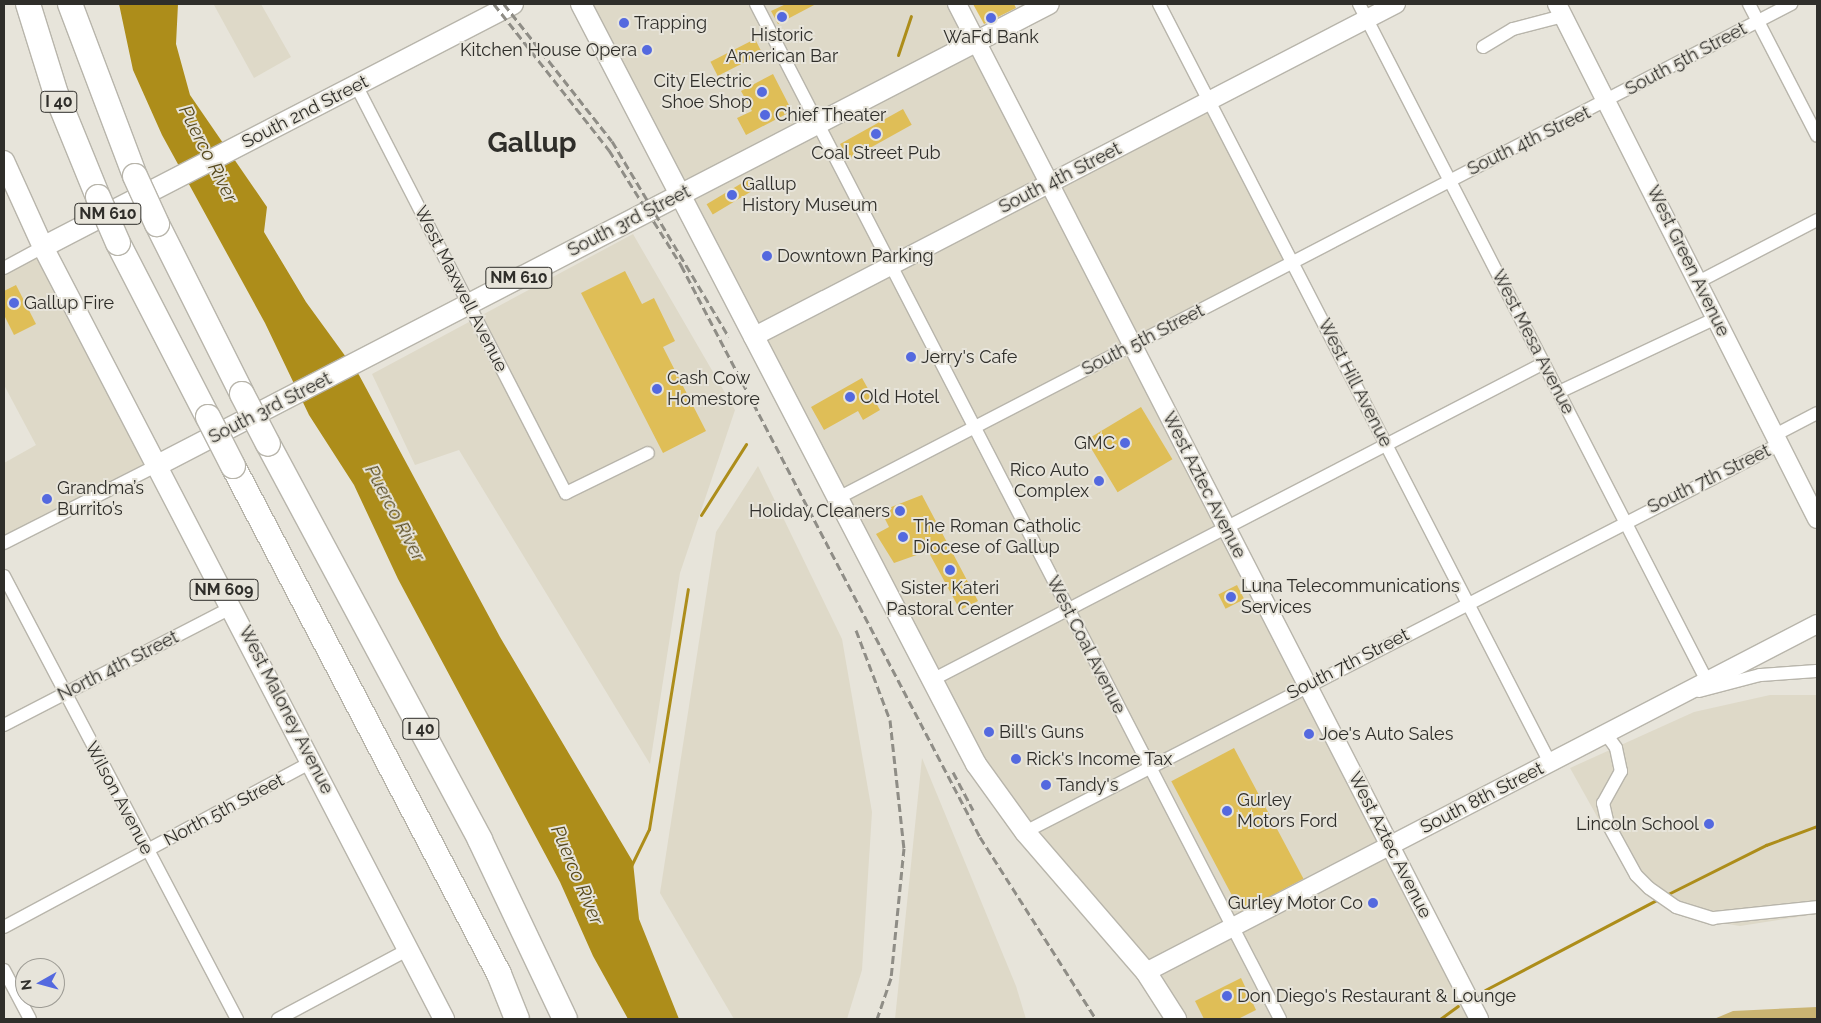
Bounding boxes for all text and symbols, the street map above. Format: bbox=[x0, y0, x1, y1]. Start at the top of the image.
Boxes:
marker: Historic American Bar bbox=[776, 11, 788, 23]
place label: Trapping bbox=[634, 12, 707, 34]
marker: WaFd Bank bbox=[985, 12, 997, 24]
marker: Trapping bbox=[618, 17, 630, 29]
street label: South 5th Street bbox=[1622, 18, 1750, 100]
place label: Historic American Bar bbox=[726, 25, 838, 68]
place label: WaFd Bank bbox=[943, 26, 1039, 48]
place label: Kitchen House Opera bbox=[460, 39, 637, 61]
marker: Kitchen House Opera bbox=[641, 44, 653, 56]
street label: South 2nd Street bbox=[238, 71, 372, 153]
place label: City Electric Shoe Shop bbox=[653, 71, 752, 114]
marker: City Electric Shoe Shop bbox=[756, 86, 768, 98]
road number: I 40 bbox=[40, 88, 78, 115]
water label: Puerco River bbox=[174, 102, 242, 206]
street label: South 4th Street bbox=[1464, 102, 1594, 180]
place label: Chief Theater bbox=[775, 104, 887, 126]
marker: Chief Theater bbox=[759, 109, 771, 121]
district label: Gallup bbox=[487, 126, 577, 160]
marker: Coal Street Pub bbox=[870, 128, 882, 140]
street label: South 4th Street bbox=[995, 138, 1125, 218]
place label: Coal Street Pub bbox=[811, 142, 941, 164]
place label: Gallup History Museum bbox=[742, 174, 878, 216]
street label: South 3rd Street bbox=[564, 181, 694, 261]
street label: West Green Avenue bbox=[1642, 182, 1734, 340]
marker: Gallup History Museum bbox=[726, 189, 738, 201]
road number: NM 610 bbox=[74, 200, 142, 228]
street label: West Maxwell Avenue bbox=[409, 202, 513, 376]
place label: Downtown Parking bbox=[777, 245, 934, 267]
marker: Downtown Parking bbox=[761, 250, 773, 262]
road number: NM 610 bbox=[485, 264, 553, 292]
street label: West Mesa Avenue bbox=[1487, 266, 1579, 418]
place label: Gallup Fire bbox=[24, 292, 114, 314]
marker: Gallup Fire bbox=[8, 297, 20, 309]
street label: South 5th Street bbox=[1078, 300, 1208, 380]
street label: West Hill Avenue bbox=[1313, 315, 1397, 451]
place label: Jerry's Cafe bbox=[921, 346, 1017, 368]
marker: Jerry's Cafe bbox=[905, 351, 917, 363]
street label: South 3rd Street bbox=[205, 368, 335, 448]
place label: Cash Cow Homestore bbox=[667, 368, 760, 410]
marker: Cash Cow Homestore bbox=[651, 383, 663, 395]
place label: Old Hotel bbox=[860, 386, 939, 408]
marker: Old Hotel bbox=[844, 391, 856, 403]
street label: West Aztec Avenue bbox=[1157, 408, 1251, 562]
place label: GMC bbox=[1074, 432, 1115, 454]
marker: GMC bbox=[1119, 437, 1131, 449]
street label: South 7th Street bbox=[1644, 440, 1774, 518]
place label: Rico Auto Complex bbox=[1009, 460, 1089, 502]
water label: Puerco River bbox=[360, 461, 430, 565]
marker: Rico Auto Complex bbox=[1093, 475, 1105, 487]
place label: Grandma’s Burrito’s bbox=[57, 478, 144, 520]
marker: Grandma’s Burrito’s bbox=[41, 493, 53, 505]
place label: Holiday Cleaners bbox=[749, 500, 890, 522]
marker: Holiday Cleaners bbox=[894, 505, 906, 517]
place label: The Roman Catholic Diocese of Gallup bbox=[913, 516, 1081, 558]
marker: The Roman Catholic Diocese of Gallup bbox=[897, 531, 909, 543]
marker: Sister Kateri Pastoral Center bbox=[944, 564, 956, 576]
street label: West Coal Avenue bbox=[1042, 572, 1130, 718]
road number: NM 609 bbox=[189, 576, 259, 604]
place label: Luna Telecommunications Services bbox=[1241, 576, 1460, 618]
place label: Sister Kateri Pastoral Center bbox=[886, 578, 1014, 620]
marker: Luna Telecommunications Services bbox=[1225, 591, 1237, 603]
street label: West Maloney Avenue bbox=[234, 622, 338, 798]
street label: South 7th Street bbox=[1283, 624, 1413, 704]
street label: North 4th Street bbox=[54, 626, 182, 706]
road number: I 40 bbox=[402, 716, 440, 742]
place label: Bill's Guns bbox=[999, 721, 1084, 743]
place label: Joe's Auto Sales bbox=[1319, 723, 1454, 745]
marker: Bill's Guns bbox=[983, 726, 995, 738]
marker: Joe's Auto Sales bbox=[1303, 728, 1315, 740]
street label: Wilson Avenue bbox=[80, 738, 158, 858]
place label: Rick's Income Tax bbox=[1026, 748, 1173, 770]
marker: Rick's Income Tax bbox=[1010, 753, 1022, 765]
street label: South 8th Street bbox=[1417, 758, 1547, 838]
street label: West Aztec Avenue bbox=[1343, 768, 1437, 922]
street label: North 5th Street bbox=[160, 769, 288, 851]
place label: Tandy's bbox=[1056, 774, 1118, 796]
marker: Tandy's bbox=[1040, 779, 1052, 791]
place label: Gurley Motors Ford bbox=[1237, 790, 1337, 832]
marker: Gurley Motors Ford bbox=[1221, 805, 1233, 817]
place label: Lincoln School bbox=[1576, 813, 1699, 835]
marker: Lincoln School bbox=[1703, 818, 1715, 830]
water label: Puerco River bbox=[546, 822, 608, 928]
place label: Gurley Motor Co bbox=[1227, 892, 1363, 914]
marker: Gurley Motor Co bbox=[1367, 897, 1379, 909]
north arrow bbox=[15, 958, 65, 1008]
text: N bbox=[18, 978, 35, 991]
place label: Don Diego's Restaurant & Lounge bbox=[1237, 985, 1516, 1007]
marker: Don Diego's Restaurant & Lounge bbox=[1221, 990, 1233, 1002]

